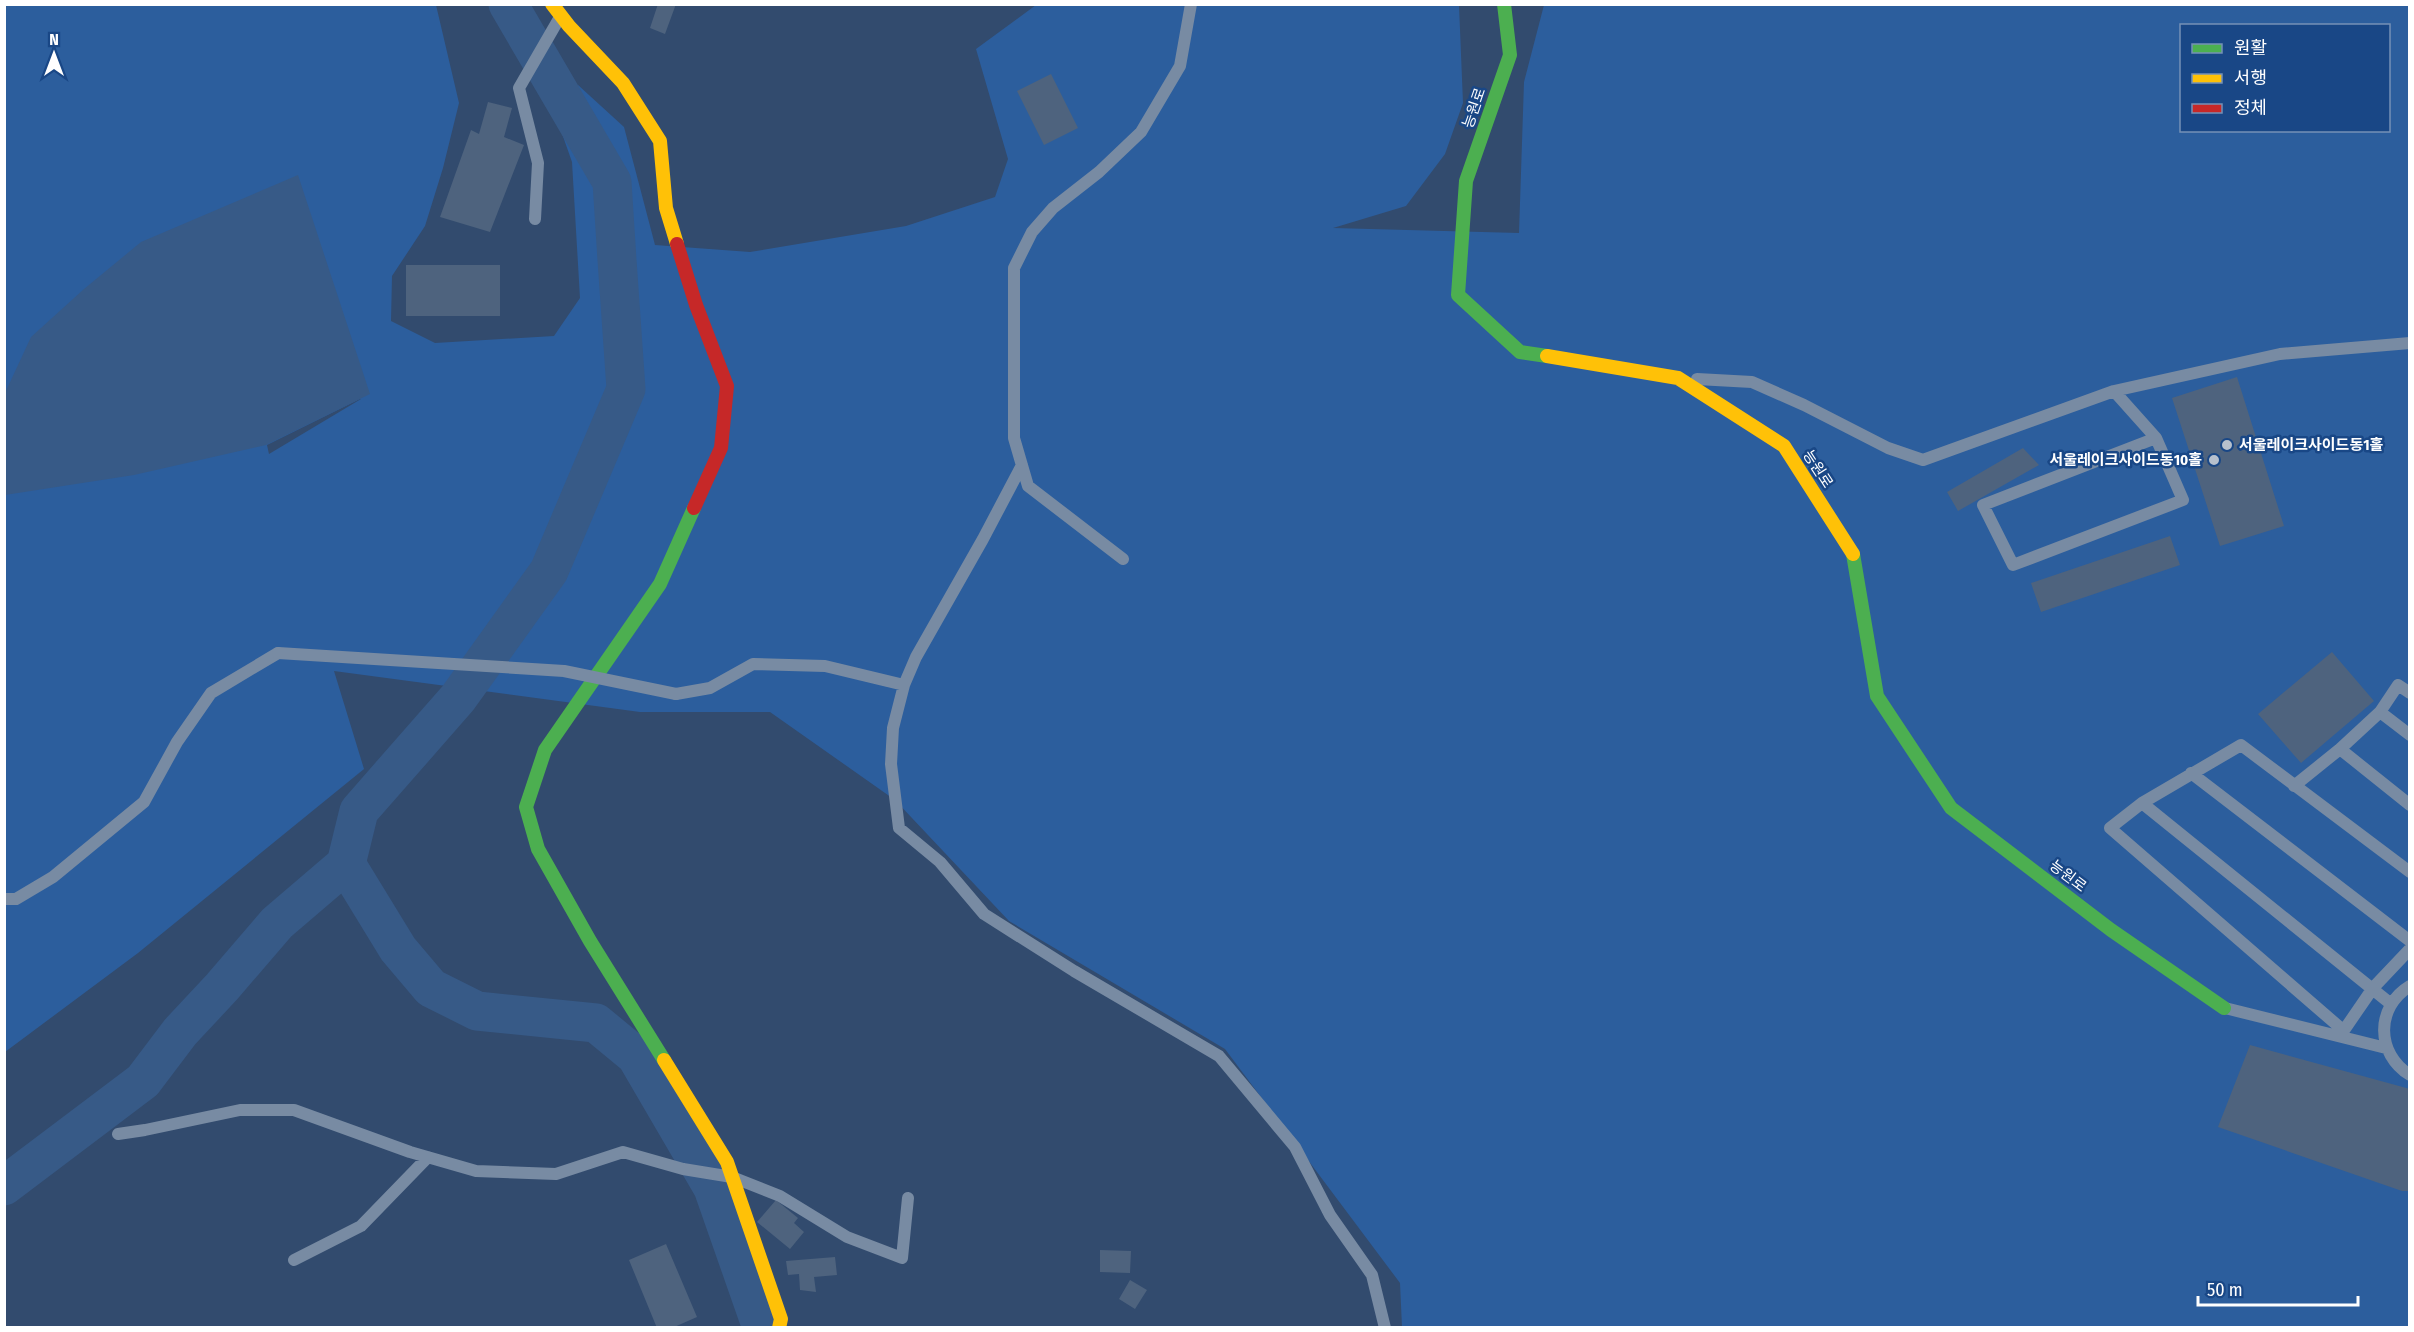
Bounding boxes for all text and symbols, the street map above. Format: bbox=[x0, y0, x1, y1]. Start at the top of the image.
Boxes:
north arrow bbox=[24, 24, 84, 84]
legend bbox=[2180, 24, 2390, 132]
text: N bbox=[49, 30, 59, 49]
text: 원활 bbox=[2234, 37, 2267, 59]
text: 서행 bbox=[2234, 67, 2267, 89]
street label: 능원로 bbox=[1459, 85, 1489, 131]
text: 정체 bbox=[2234, 97, 2267, 119]
place label: 서울레이크사이드동1홀 bbox=[2239, 436, 2384, 454]
marker: 서울레이크사이드동1홀 bbox=[2220, 438, 2234, 452]
street label: 능원로 bbox=[1799, 447, 1837, 491]
place label: 서울레이크사이드동10홀 bbox=[2049, 451, 2202, 469]
marker: 서울레이크사이드동10홀 bbox=[2207, 453, 2221, 467]
street label: 능원로 bbox=[2046, 856, 2090, 896]
scale bar bbox=[2198, 1269, 2358, 1307]
text: 50 m bbox=[2207, 1279, 2243, 1301]

